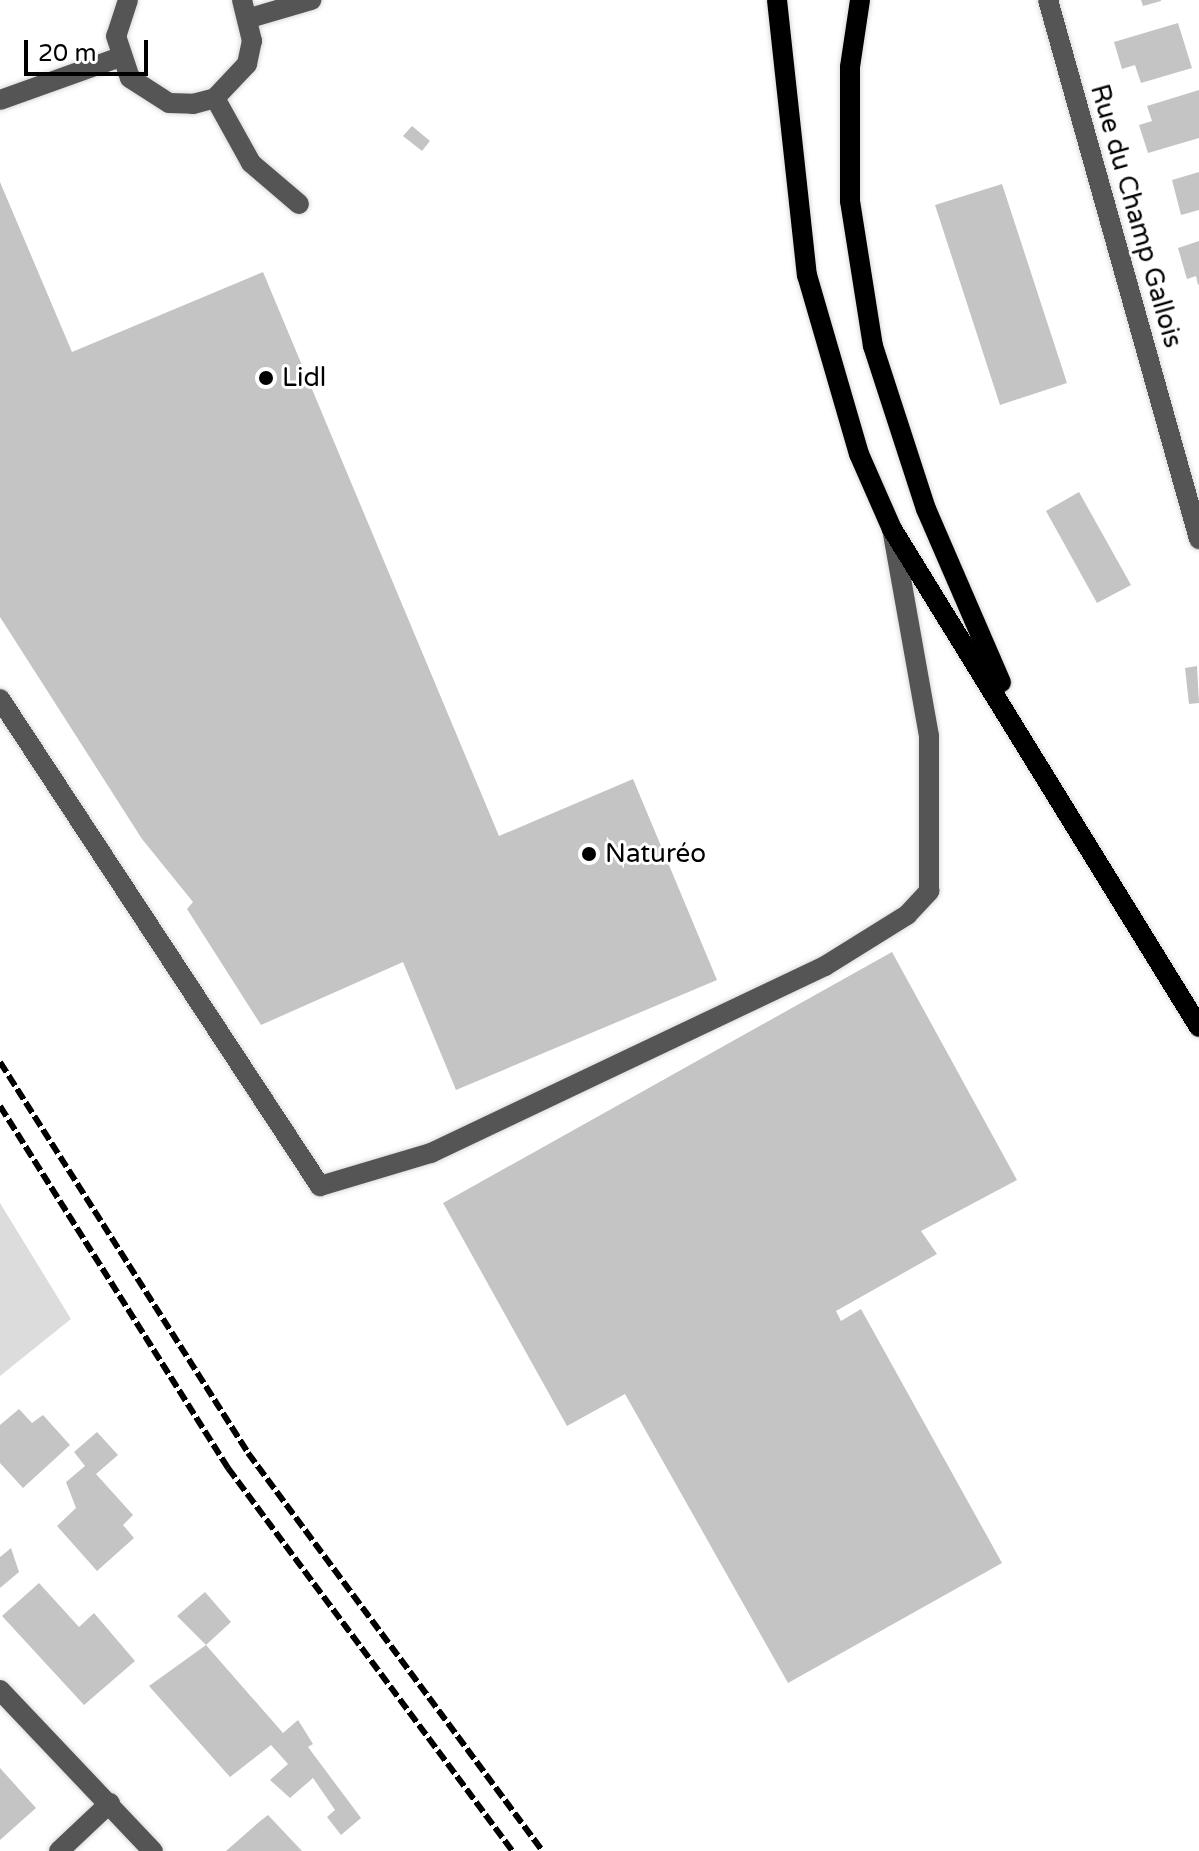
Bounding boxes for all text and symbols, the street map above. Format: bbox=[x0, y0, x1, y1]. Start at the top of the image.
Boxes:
scale bar bbox=[28, 24, 152, 74]
text: 20 m bbox=[38, 39, 96, 68]
street label: Rue du Champ Gallois bbox=[1083, 81, 1189, 351]
place label: Lidl bbox=[282, 362, 326, 394]
marker: Lidl bbox=[257, 369, 275, 387]
place label: Naturéo bbox=[605, 838, 706, 870]
marker: Naturéo bbox=[580, 845, 598, 863]

